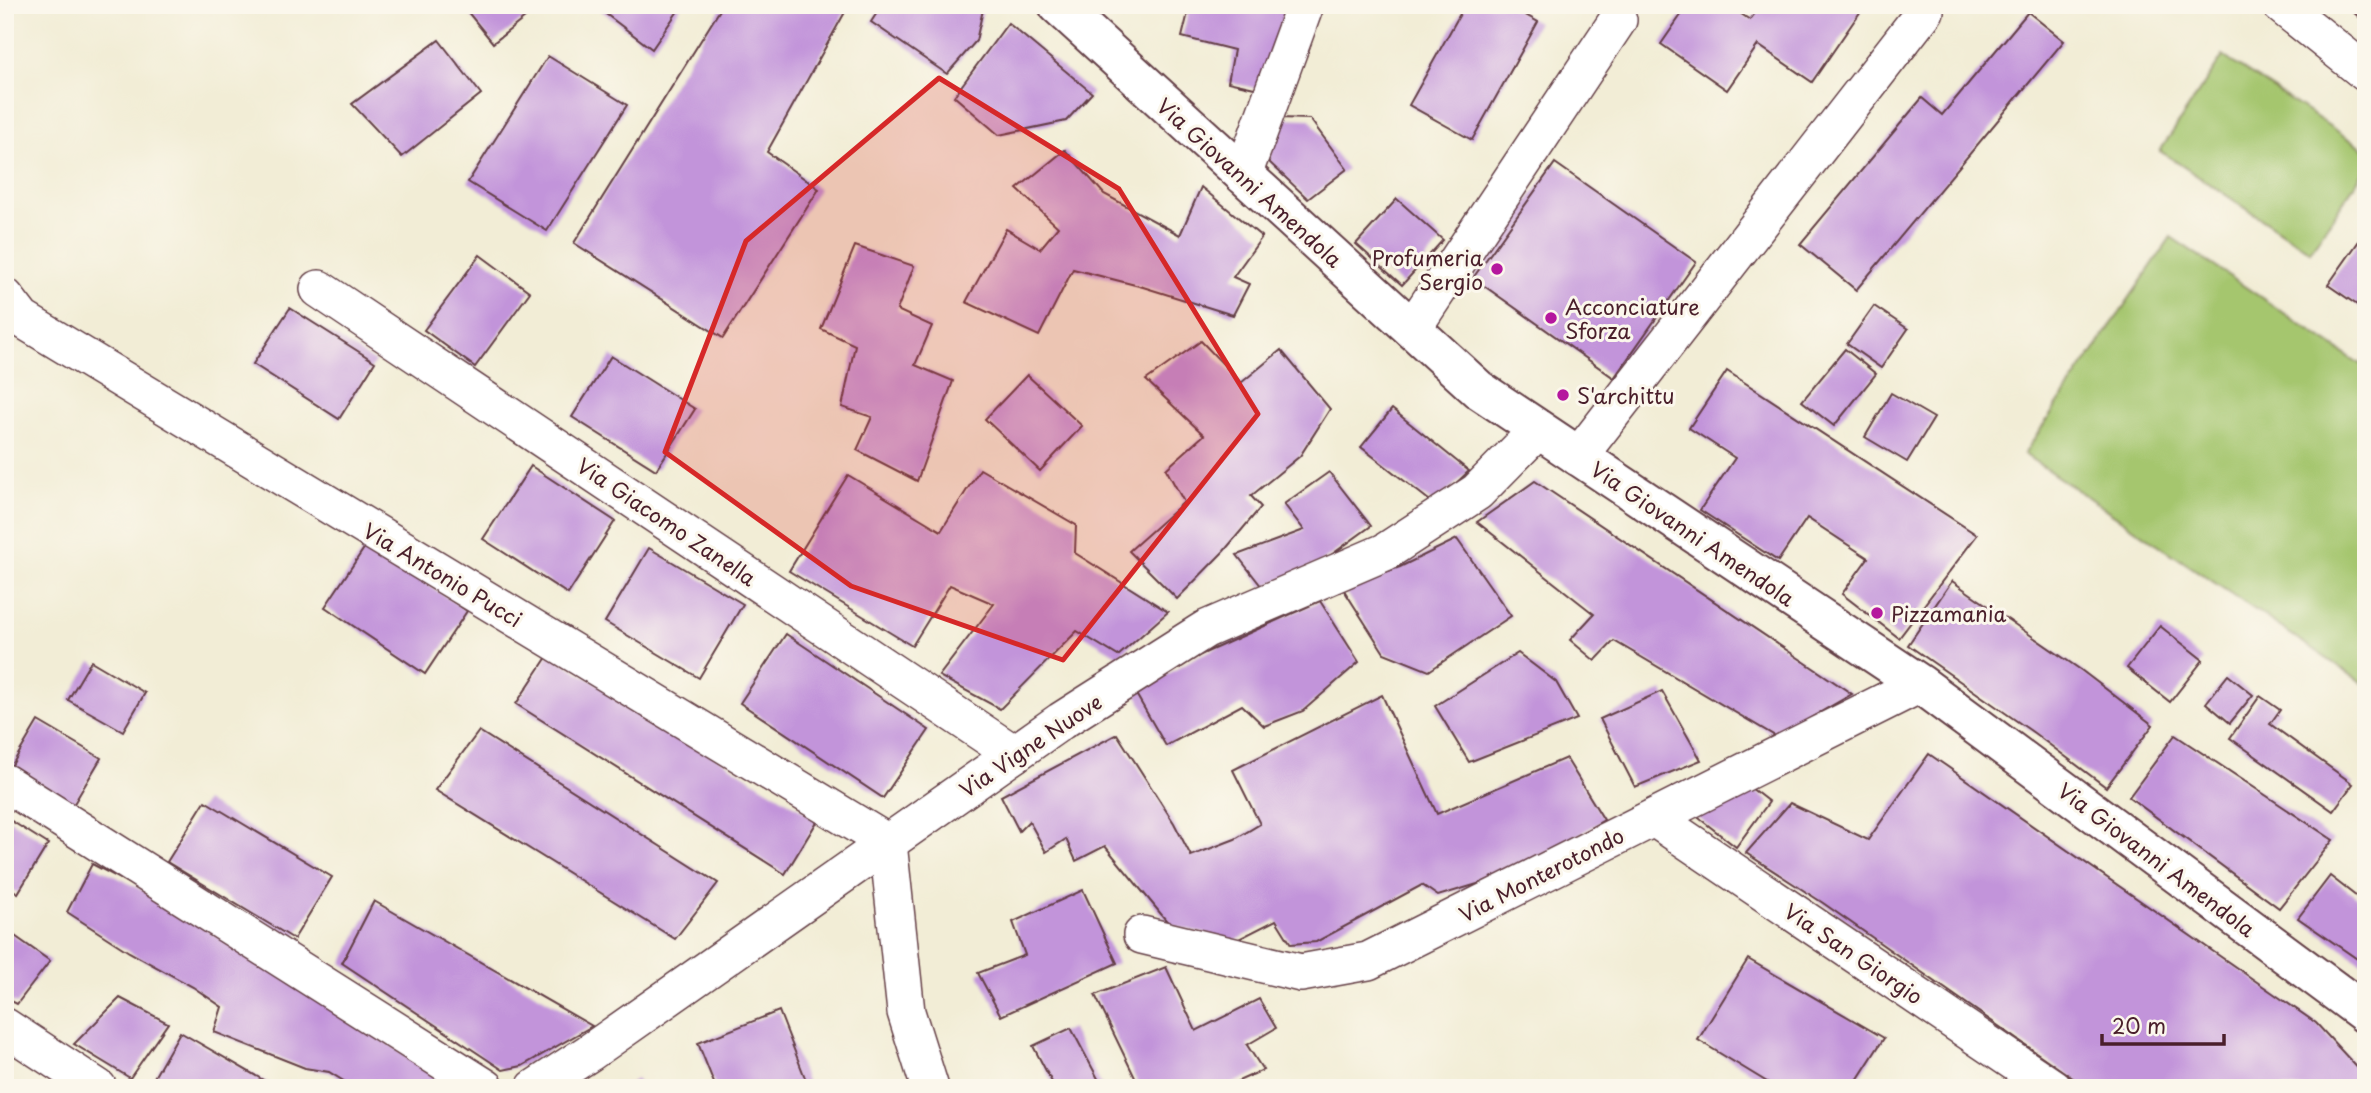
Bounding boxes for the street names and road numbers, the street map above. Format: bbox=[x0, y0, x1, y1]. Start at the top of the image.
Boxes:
street label: Via Giovanni Amendola bbox=[1150, 90, 1350, 274]
street label: Via Giacomo Zanella bbox=[571, 449, 763, 593]
street label: Via Giovanni Amendola bbox=[1585, 453, 1801, 613]
street label: Via Antonio Pucci bbox=[357, 514, 529, 634]
street label: Via Vigne Nuove bbox=[952, 685, 1108, 805]
street label: Via Giovanni Amendola bbox=[2051, 774, 2263, 944]
street label: Via Monterotondo bbox=[1453, 819, 1629, 929]
street label: Via San Giorgio bbox=[1778, 895, 1930, 1011]

